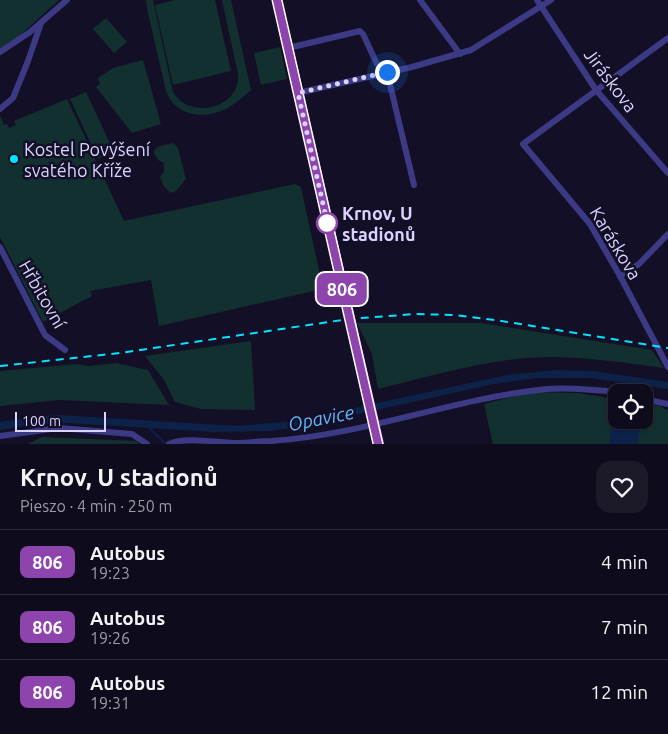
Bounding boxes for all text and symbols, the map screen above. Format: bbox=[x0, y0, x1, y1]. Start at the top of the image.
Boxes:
street label: Jiráskova bbox=[581, 44, 641, 116]
your location bbox=[375, 60, 400, 85]
place label: Kostel Povýšení svatého Kříže bbox=[24, 139, 151, 180]
marker: Kostel Povýšení svatého Kříže bbox=[8, 153, 20, 165]
place label: Krnov, U stadionů bbox=[342, 203, 415, 244]
street label: Karáskova bbox=[586, 203, 646, 283]
marker: Krnov, U stadionů bbox=[316, 212, 338, 234]
street label: Hřbitovní bbox=[16, 256, 71, 332]
line badge: 806 bbox=[313, 273, 371, 305]
text: 806 bbox=[327, 279, 357, 299]
map controls bbox=[608, 384, 653, 429]
button: locate bbox=[608, 384, 653, 429]
water label: Opavice bbox=[286, 401, 356, 435]
scale bar bbox=[15, 409, 106, 432]
text: 100 m bbox=[22, 413, 61, 429]
button: heart bbox=[596, 461, 648, 513]
text: Krnov, U stadionů bbox=[20, 464, 218, 491]
text: Pieszo · 4 min · 250 m bbox=[20, 497, 172, 515]
text: Autobus bbox=[90, 542, 165, 564]
text: 4 min bbox=[601, 551, 648, 573]
text: 806 bbox=[32, 552, 63, 572]
text: 19:23 bbox=[90, 564, 130, 582]
text: Autobus bbox=[90, 607, 165, 629]
text: 7 min bbox=[601, 616, 648, 638]
text: 806 bbox=[32, 617, 63, 637]
text: 19:26 bbox=[90, 629, 130, 647]
text: Autobus bbox=[90, 672, 165, 694]
text: 12 min bbox=[590, 681, 648, 703]
text: 806 bbox=[32, 682, 63, 702]
text: 19:31 bbox=[90, 694, 130, 712]

